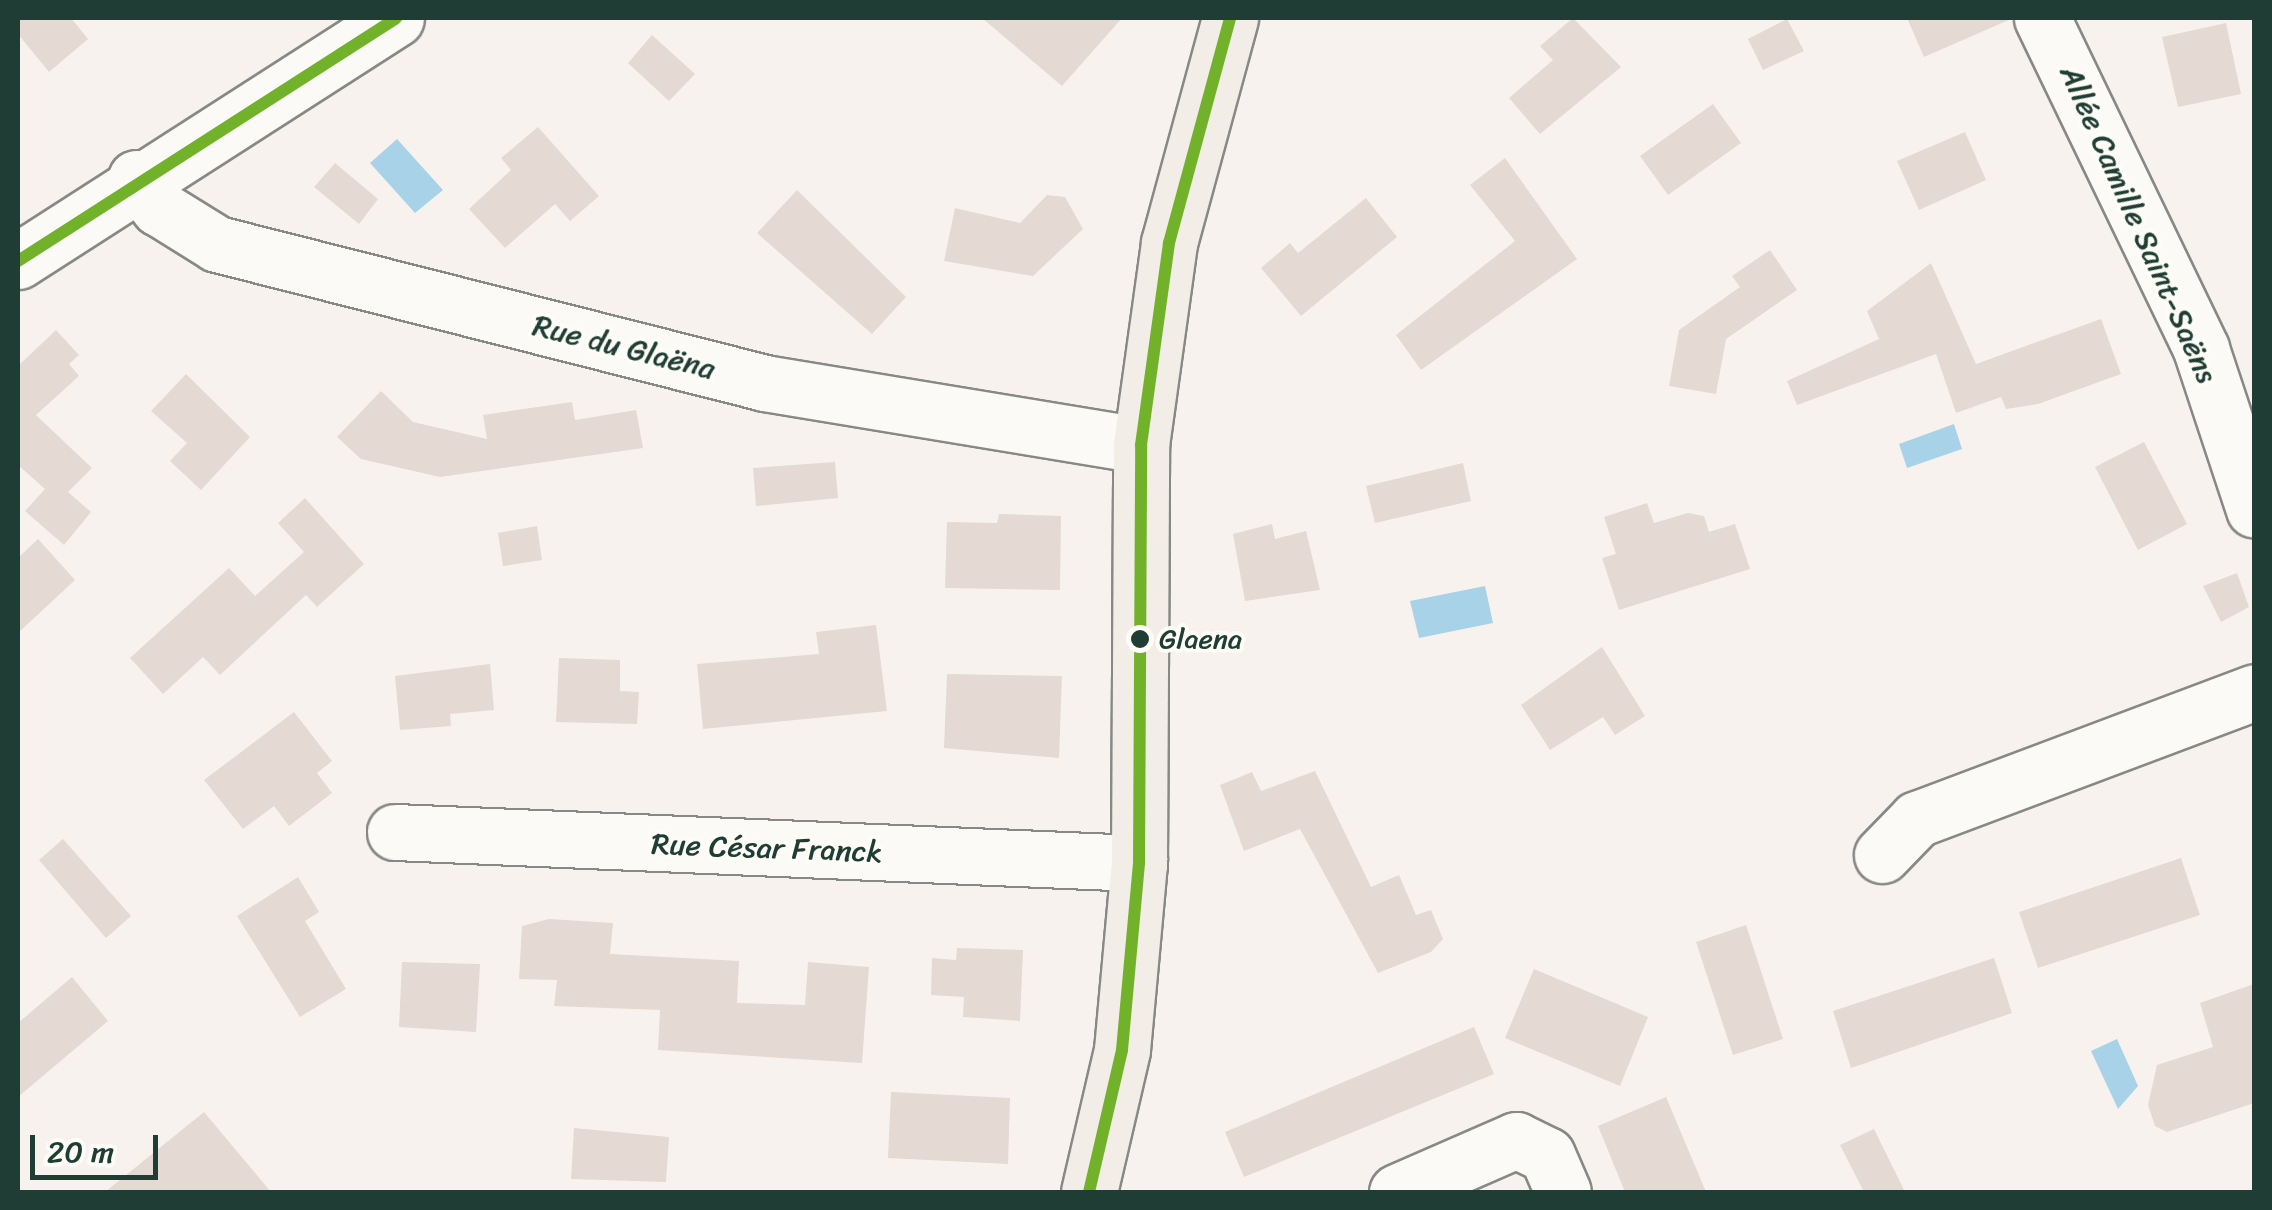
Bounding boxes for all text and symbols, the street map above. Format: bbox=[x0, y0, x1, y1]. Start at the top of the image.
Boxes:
street label: Allée Camille Saint-Saëns bbox=[2052, 59, 2226, 389]
street label: Rue du Glaëna bbox=[529, 307, 719, 387]
place label: Glaena bbox=[1159, 622, 1242, 656]
marker: Glaena bbox=[1130, 629, 1150, 649]
street label: Rue César Franck bbox=[651, 826, 883, 870]
scale bar bbox=[35, 1115, 162, 1177]
text: 20 m bbox=[47, 1125, 114, 1179]

